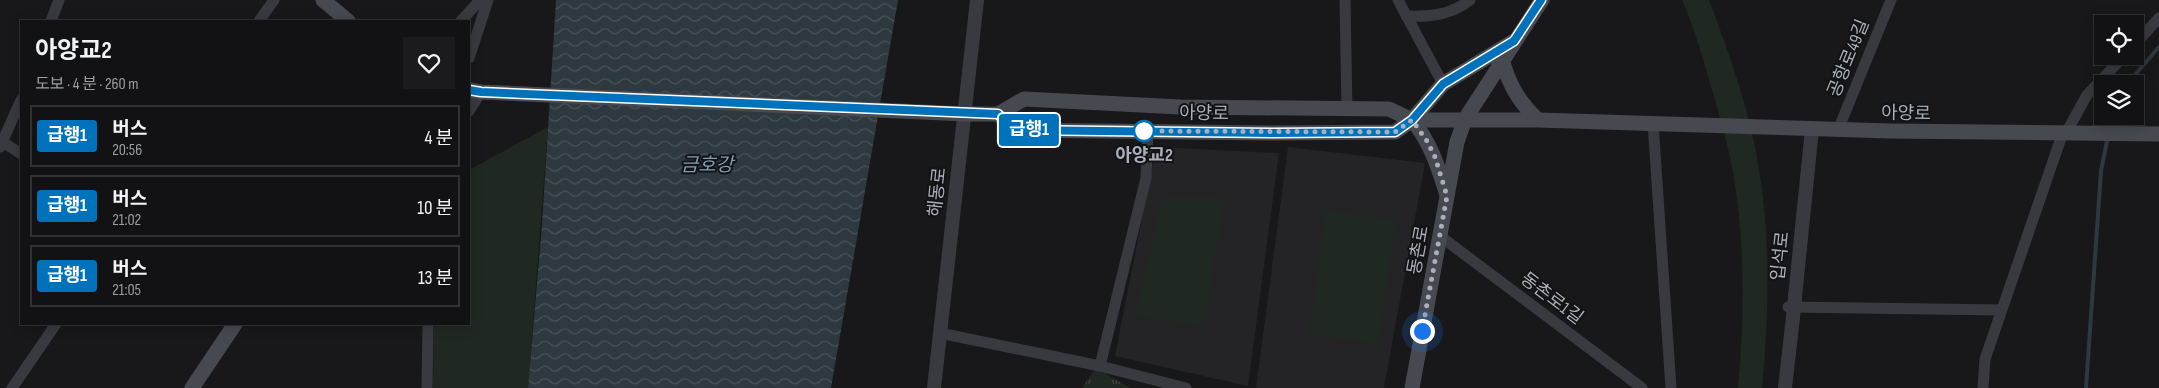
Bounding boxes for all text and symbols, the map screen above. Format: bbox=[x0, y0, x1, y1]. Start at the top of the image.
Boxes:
map controls bbox=[2094, 15, 2144, 125]
button: locate bbox=[2094, 15, 2144, 65]
street label: 공항로49길 bbox=[1823, 16, 1874, 100]
text: 아양교2 bbox=[35, 36, 112, 65]
button: heart bbox=[403, 37, 455, 89]
text: 도보 · 4 분 · 260 m bbox=[35, 75, 139, 94]
button: layers bbox=[2094, 75, 2144, 125]
street label: 아양로 bbox=[1179, 103, 1229, 124]
street label: 아양로 bbox=[1881, 103, 1931, 124]
line badge: 급행1 bbox=[1000, 114, 1058, 146]
text: 버스 bbox=[112, 118, 147, 141]
text: 급행1 bbox=[1009, 119, 1049, 140]
marker: 아양교2 bbox=[1133, 120, 1155, 142]
text: 급행1 bbox=[47, 125, 87, 146]
text: 4 분 bbox=[425, 127, 453, 150]
text: 20:56 bbox=[112, 141, 142, 160]
place label: 아양교2 bbox=[1115, 145, 1173, 166]
water label: 금호강 bbox=[681, 154, 736, 177]
street label: 해동로 bbox=[924, 166, 951, 218]
text: 버스 bbox=[112, 188, 147, 211]
text: 급행1 bbox=[47, 195, 87, 216]
text: 10 분 bbox=[417, 197, 453, 220]
text: 21:02 bbox=[112, 211, 141, 230]
street label: 동촌로 bbox=[1404, 224, 1433, 276]
street label: 입석로 bbox=[1767, 230, 1794, 282]
text: 버스 bbox=[112, 258, 147, 281]
text: 급행1 bbox=[47, 265, 87, 286]
text: 13 분 bbox=[418, 267, 453, 290]
street label: 동촌로1길 bbox=[1516, 268, 1587, 329]
text: 21:05 bbox=[112, 281, 141, 300]
your location bbox=[1410, 319, 1435, 344]

